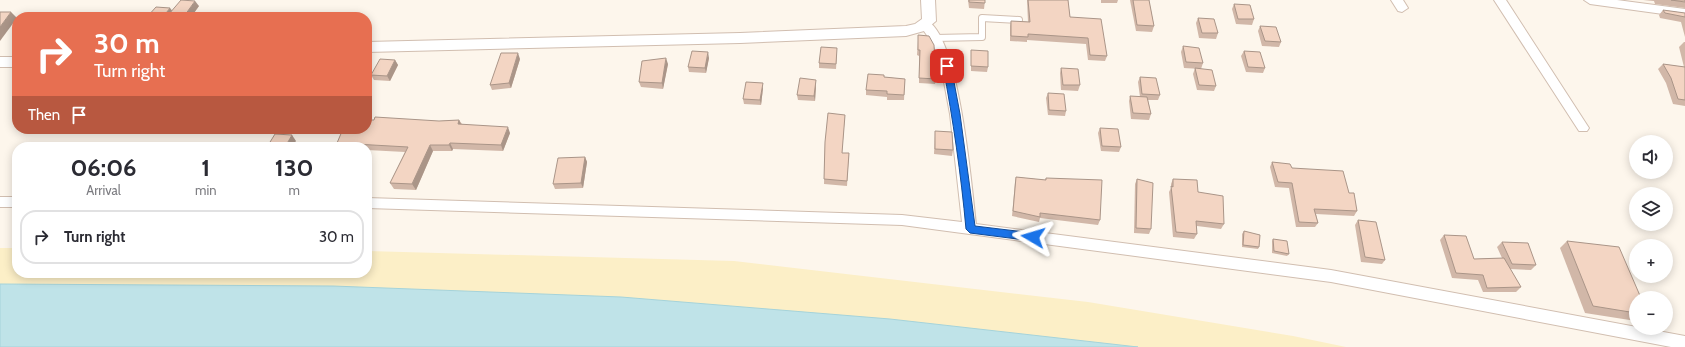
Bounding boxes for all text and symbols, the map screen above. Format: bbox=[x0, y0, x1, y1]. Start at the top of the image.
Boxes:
text: 30 m bbox=[94, 26, 160, 60]
icon: right bbox=[28, 28, 80, 80]
pin bbox=[930, 49, 964, 83]
icon: arrive bbox=[936, 55, 958, 77]
text: Turn right bbox=[94, 60, 165, 82]
icon: arrive bbox=[68, 104, 90, 126]
text: Then bbox=[28, 106, 60, 124]
map controls bbox=[1629, 135, 1673, 335]
button: sound bbox=[1629, 135, 1673, 179]
text: 06:06 bbox=[70, 153, 137, 182]
text: 1 bbox=[201, 153, 210, 182]
text: 130 bbox=[275, 153, 314, 182]
text: Arrival bbox=[86, 182, 121, 198]
text: min bbox=[195, 182, 216, 198]
text: m bbox=[288, 182, 300, 198]
button: layers bbox=[1629, 187, 1673, 231]
position arrow bbox=[1012, 216, 1054, 258]
icon: right bbox=[30, 226, 52, 248]
text: Turn right bbox=[64, 228, 125, 246]
text: 30 m bbox=[319, 228, 354, 246]
button: + bbox=[1629, 239, 1673, 283]
button: − bbox=[1629, 291, 1673, 335]

